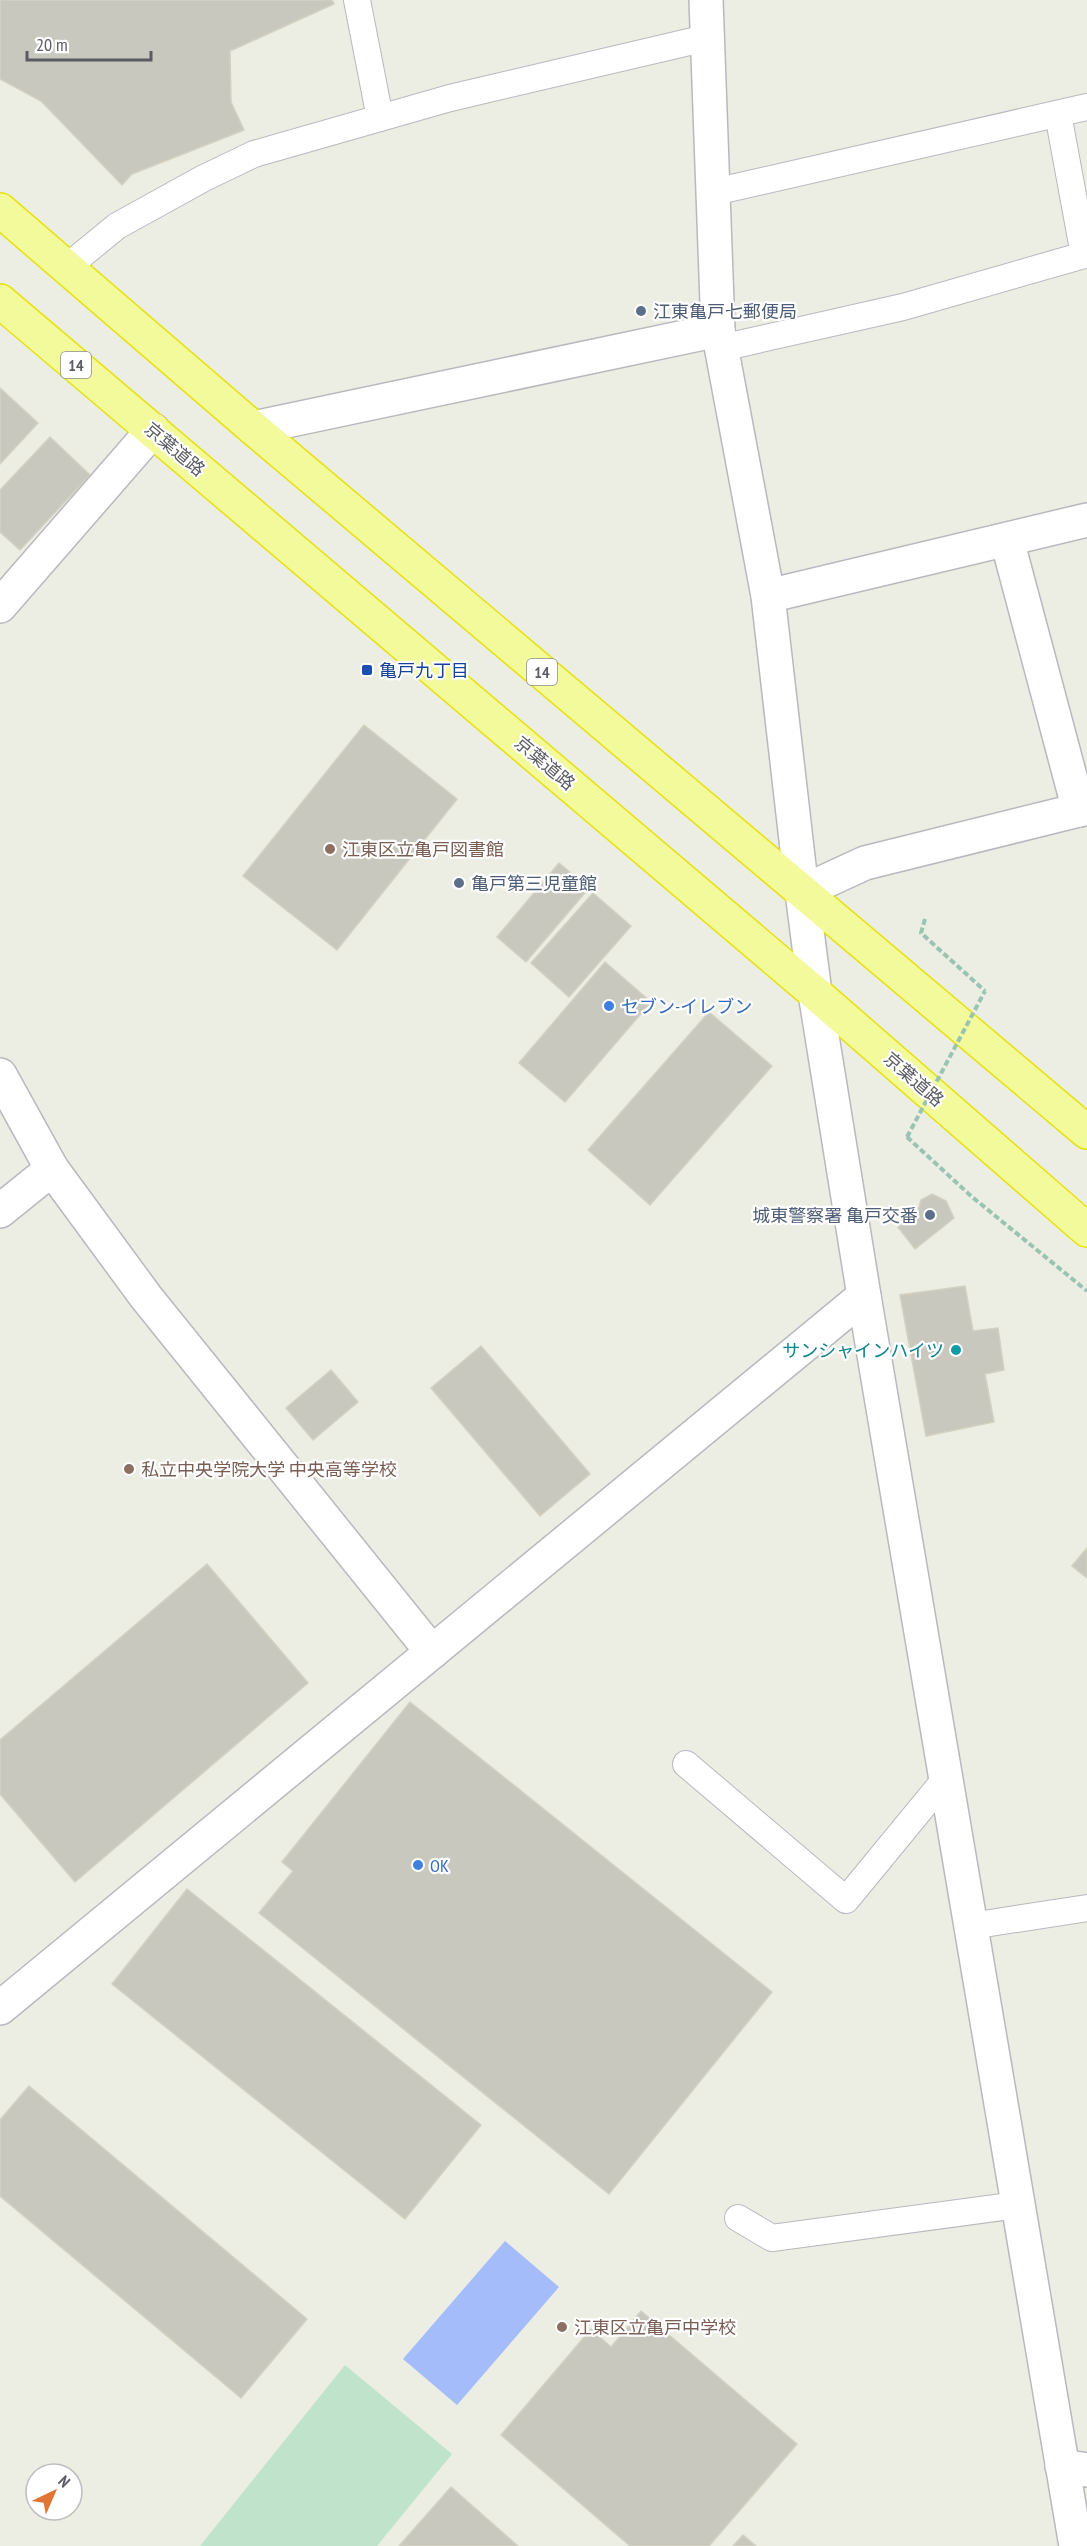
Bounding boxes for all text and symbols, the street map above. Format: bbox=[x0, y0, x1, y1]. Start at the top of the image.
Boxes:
scale bar bbox=[27, 24, 152, 62]
text: 20 m bbox=[36, 33, 68, 56]
place label: 江東亀戸七郵便局 bbox=[653, 300, 797, 323]
marker: 江東亀戸七郵便局 bbox=[634, 304, 648, 318]
road number: 14 bbox=[61, 352, 91, 378]
street label: 京葉道路 bbox=[140, 417, 210, 481]
place label: 亀戸九丁目 bbox=[379, 659, 469, 682]
road number: 14 bbox=[527, 659, 557, 685]
marker: 亀戸九丁目 bbox=[360, 663, 374, 677]
street label: 京葉道路 bbox=[510, 731, 580, 795]
place label: 江東区立亀戸図書館 bbox=[342, 838, 504, 861]
marker: 江東区立亀戸図書館 bbox=[323, 842, 337, 856]
place label: 亀戸第三児童館 bbox=[471, 872, 597, 895]
marker: 亀戸第三児童館 bbox=[452, 876, 466, 890]
place label: セブン-イレブン bbox=[621, 995, 752, 1018]
marker: セブン-イレブン bbox=[602, 999, 616, 1013]
street label: 京葉道路 bbox=[879, 1047, 949, 1111]
place label: 城東警察署 亀戸交番 bbox=[752, 1204, 918, 1227]
marker: 城東警察署 亀戸交番 bbox=[923, 1208, 937, 1222]
place label: サンシャインハイツ bbox=[782, 1339, 944, 1362]
marker: サンシャインハイツ bbox=[949, 1343, 963, 1357]
place label: 私立中央学院大学 中央高等学校 bbox=[141, 1458, 397, 1481]
marker: 私立中央学院大学 中央高等学校 bbox=[122, 1462, 136, 1476]
place label: OK bbox=[430, 1854, 449, 1877]
marker: OK bbox=[411, 1858, 425, 1872]
place label: 江東区立亀戸中学校 bbox=[574, 2316, 736, 2339]
marker: 江東区立亀戸中学校 bbox=[555, 2320, 569, 2334]
north arrow bbox=[24, 2462, 84, 2522]
text: N bbox=[54, 2471, 74, 2491]

